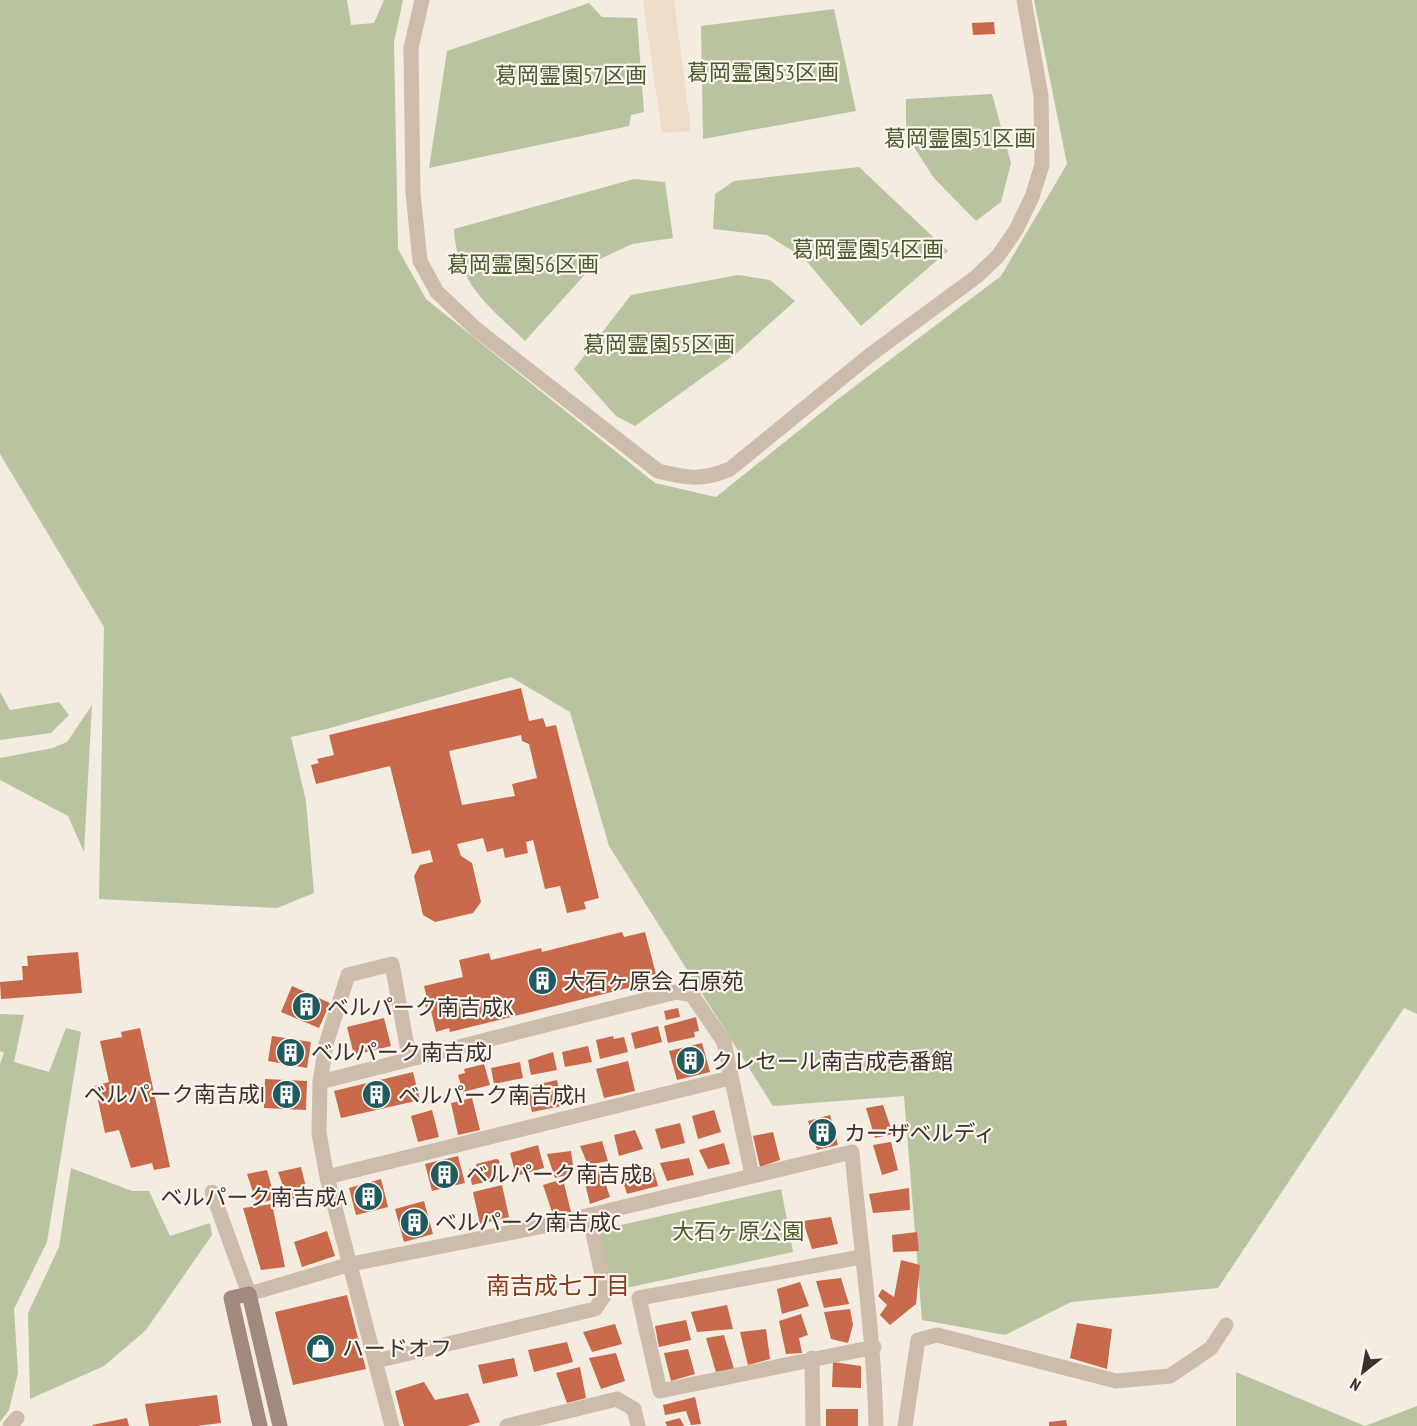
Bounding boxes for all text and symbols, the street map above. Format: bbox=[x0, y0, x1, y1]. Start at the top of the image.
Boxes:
park label: 葛岡霊園53区画 bbox=[687, 58, 839, 86]
park label: 葛岡霊園57区画 bbox=[495, 61, 647, 89]
park label: 葛岡霊園51区画 bbox=[884, 124, 1036, 152]
park label: 葛岡霊園54区画 bbox=[792, 235, 944, 263]
park label: 葛岡霊園56区画 bbox=[447, 250, 599, 278]
park label: 葛岡霊園55区画 bbox=[583, 330, 735, 358]
building icon: 大石ヶ原会 石原苑 bbox=[526, 965, 558, 997]
place label: 大石ヶ原会 石原苑 bbox=[563, 967, 744, 995]
building icon: ベルパーク南吉成K bbox=[290, 991, 322, 1023]
place label: ベルパーク南吉成K bbox=[327, 993, 514, 1021]
building icon: ベルパーク南吉成J bbox=[274, 1036, 306, 1068]
place label: ベルパーク南吉成J bbox=[311, 1038, 492, 1066]
building icon: クレセール南吉成壱番館 bbox=[674, 1045, 706, 1077]
place label: クレセール南吉成壱番館 bbox=[711, 1047, 953, 1075]
building icon: ベルパーク南吉成I bbox=[270, 1078, 302, 1110]
building icon: ベルパーク南吉成H bbox=[361, 1079, 393, 1111]
place label: ベルパーク南吉成I bbox=[84, 1080, 265, 1108]
place label: ベルパーク南吉成H bbox=[398, 1081, 586, 1109]
building icon: カーザベルディ bbox=[807, 1117, 839, 1149]
place label: カーザベルディ bbox=[844, 1119, 996, 1147]
building icon: ベルパーク南吉成B bbox=[429, 1158, 461, 1190]
place label: ベルパーク南吉成B bbox=[466, 1160, 652, 1188]
building icon: ベルパーク南吉成A bbox=[352, 1181, 384, 1213]
place label: ベルパーク南吉成A bbox=[161, 1183, 348, 1211]
building icon: ベルパーク南吉成C bbox=[398, 1206, 430, 1238]
place label: ベルパーク南吉成C bbox=[435, 1208, 621, 1236]
park label: 大石ヶ原公園 bbox=[672, 1217, 804, 1245]
district label: 南吉成七丁目 bbox=[486, 1270, 630, 1301]
shop icon: ハードオフ bbox=[305, 1332, 337, 1364]
place label: ハードオフ bbox=[342, 1334, 452, 1362]
north arrow bbox=[1333, 1342, 1393, 1402]
text: N bbox=[1346, 1374, 1364, 1396]

